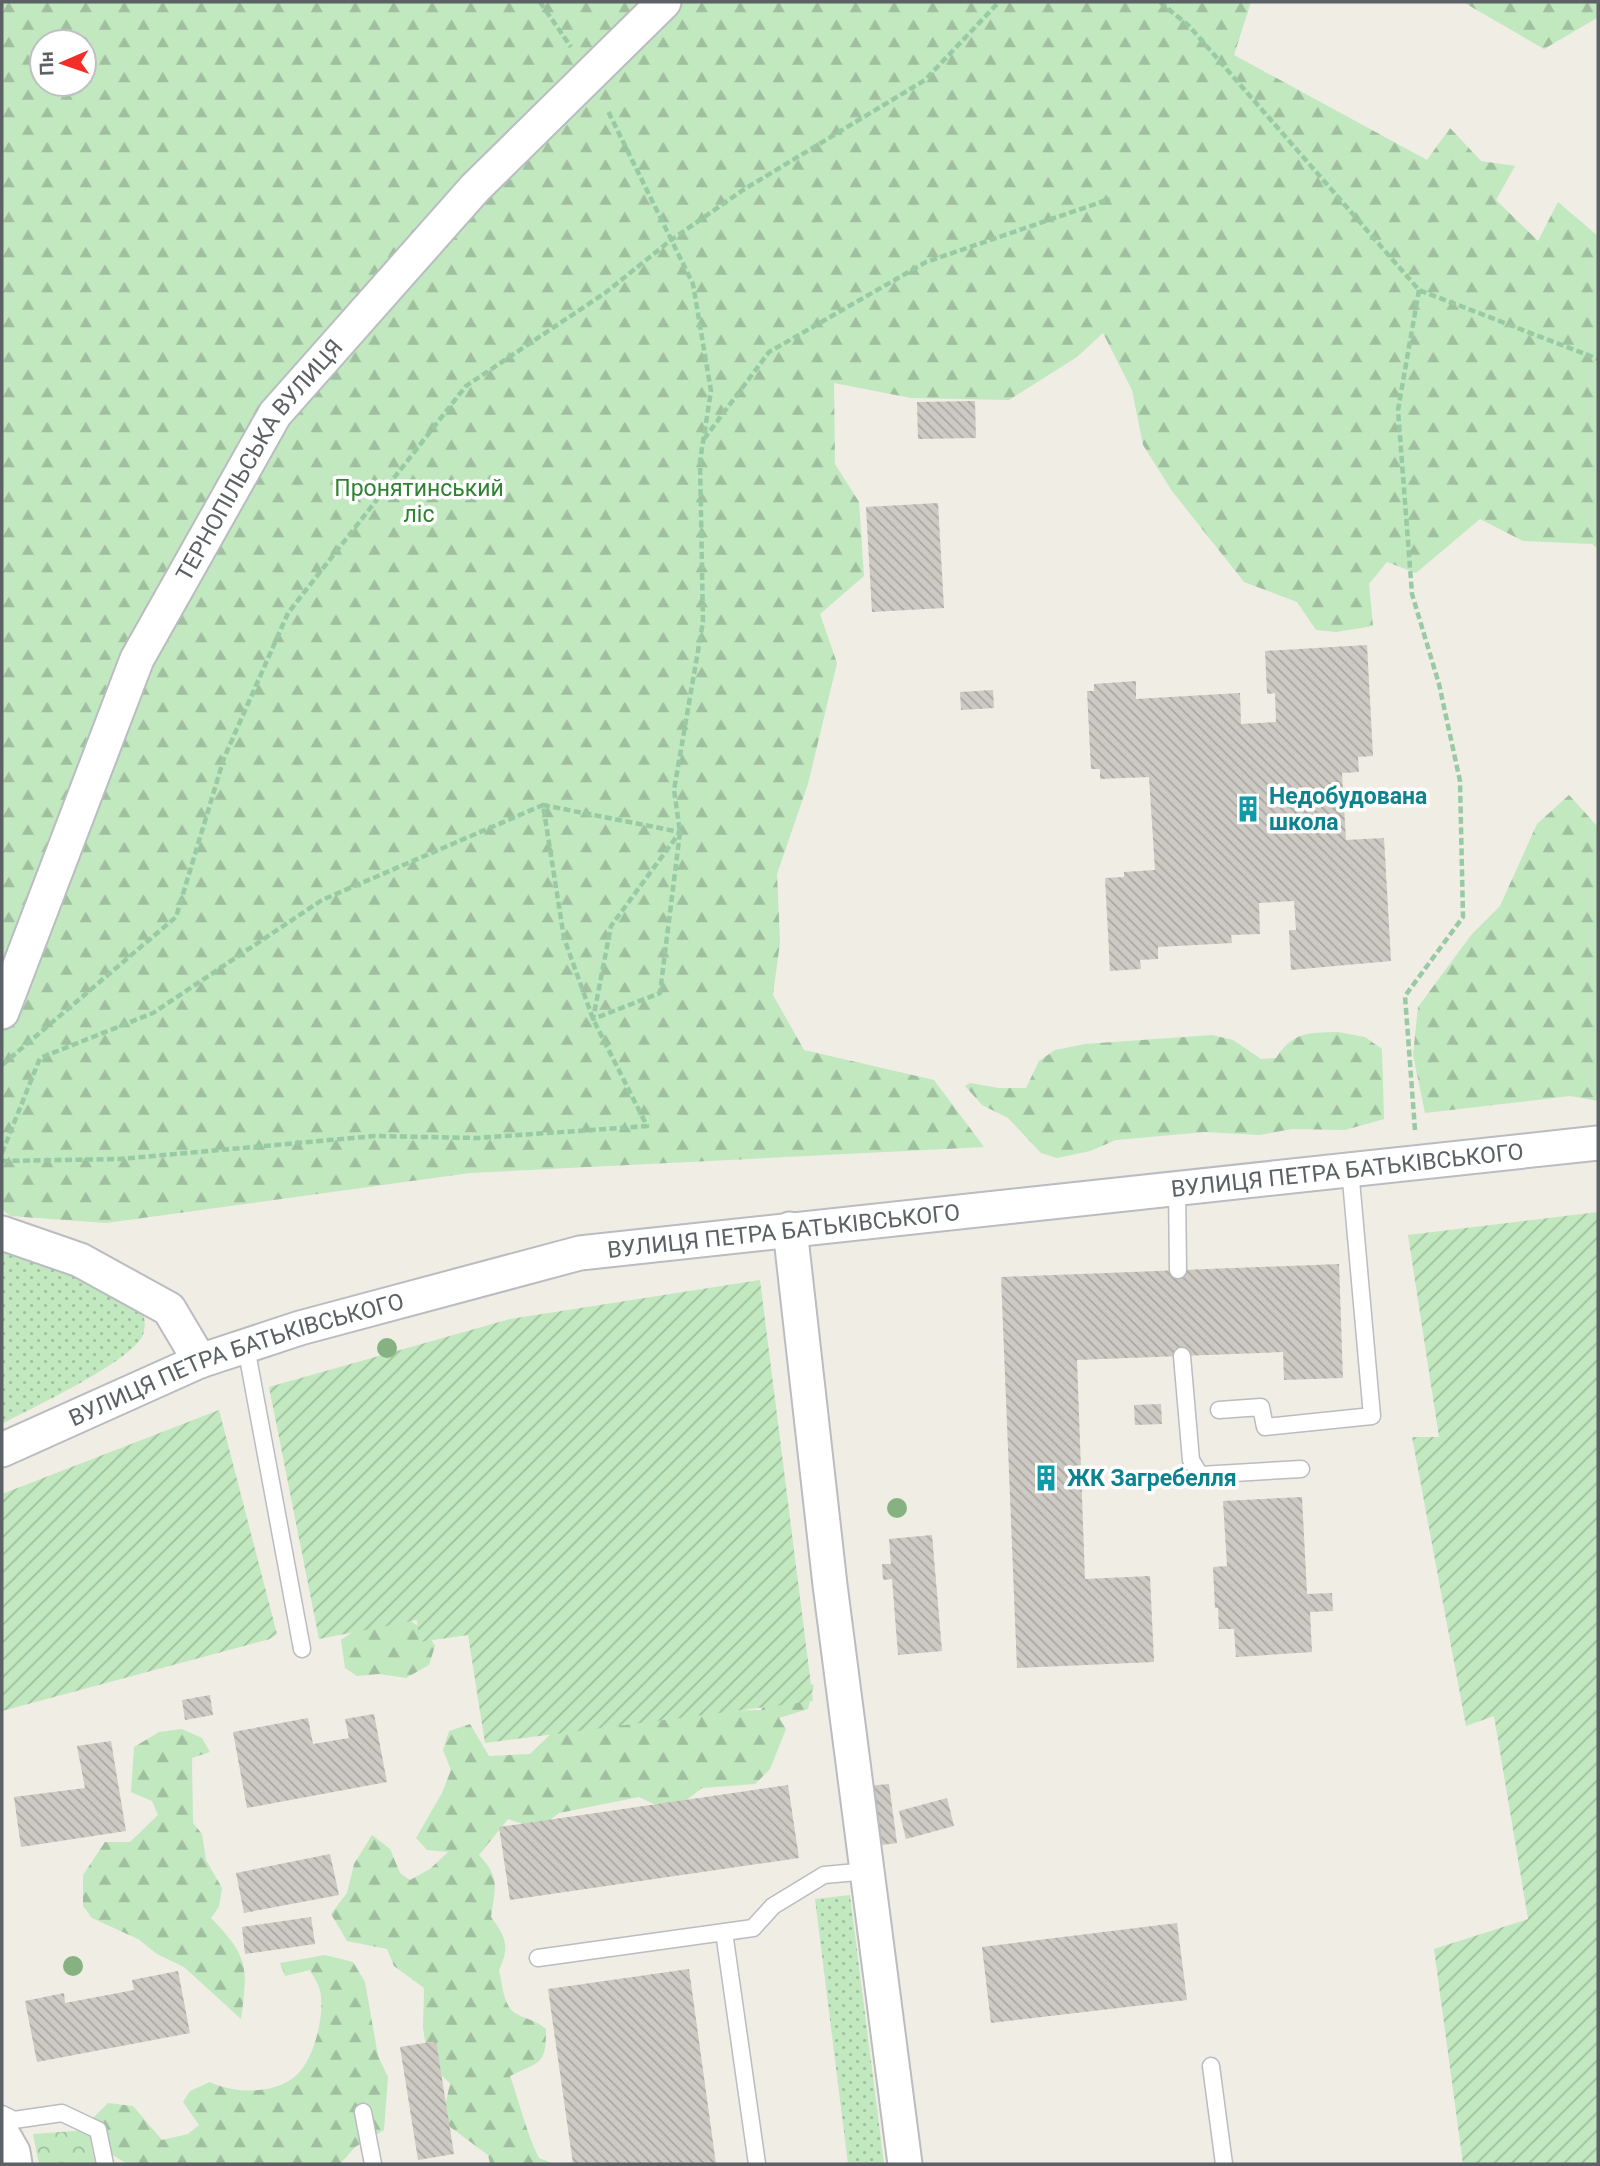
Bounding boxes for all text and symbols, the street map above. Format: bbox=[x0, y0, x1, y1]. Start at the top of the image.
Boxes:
north arrow bbox=[28, 28, 98, 98]
text: Пн bbox=[35, 51, 58, 76]
street label: ТЕРНОПІЛЬСЬКА ВУЛИЦЯ bbox=[170, 334, 348, 586]
park label: Пронятинський ліс bbox=[334, 475, 504, 528]
place label: Недобудована школа bbox=[1269, 783, 1427, 836]
building icon: Недобудована школа bbox=[1233, 794, 1263, 824]
street label: ВУЛИЦЯ ПЕТРА БАТЬКІВСЬКОГО bbox=[1170, 1138, 1525, 1203]
street label: ВУЛИЦЯ ПЕТРА БАТЬКІВСЬКОГО bbox=[606, 1199, 961, 1263]
street label: ВУЛИЦЯ ПЕТРА БАТЬКІВСЬКОГО bbox=[65, 1287, 407, 1432]
building icon: ЖК Загребелля bbox=[1031, 1463, 1061, 1493]
place label: ЖК Загребелля bbox=[1067, 1465, 1237, 1492]

